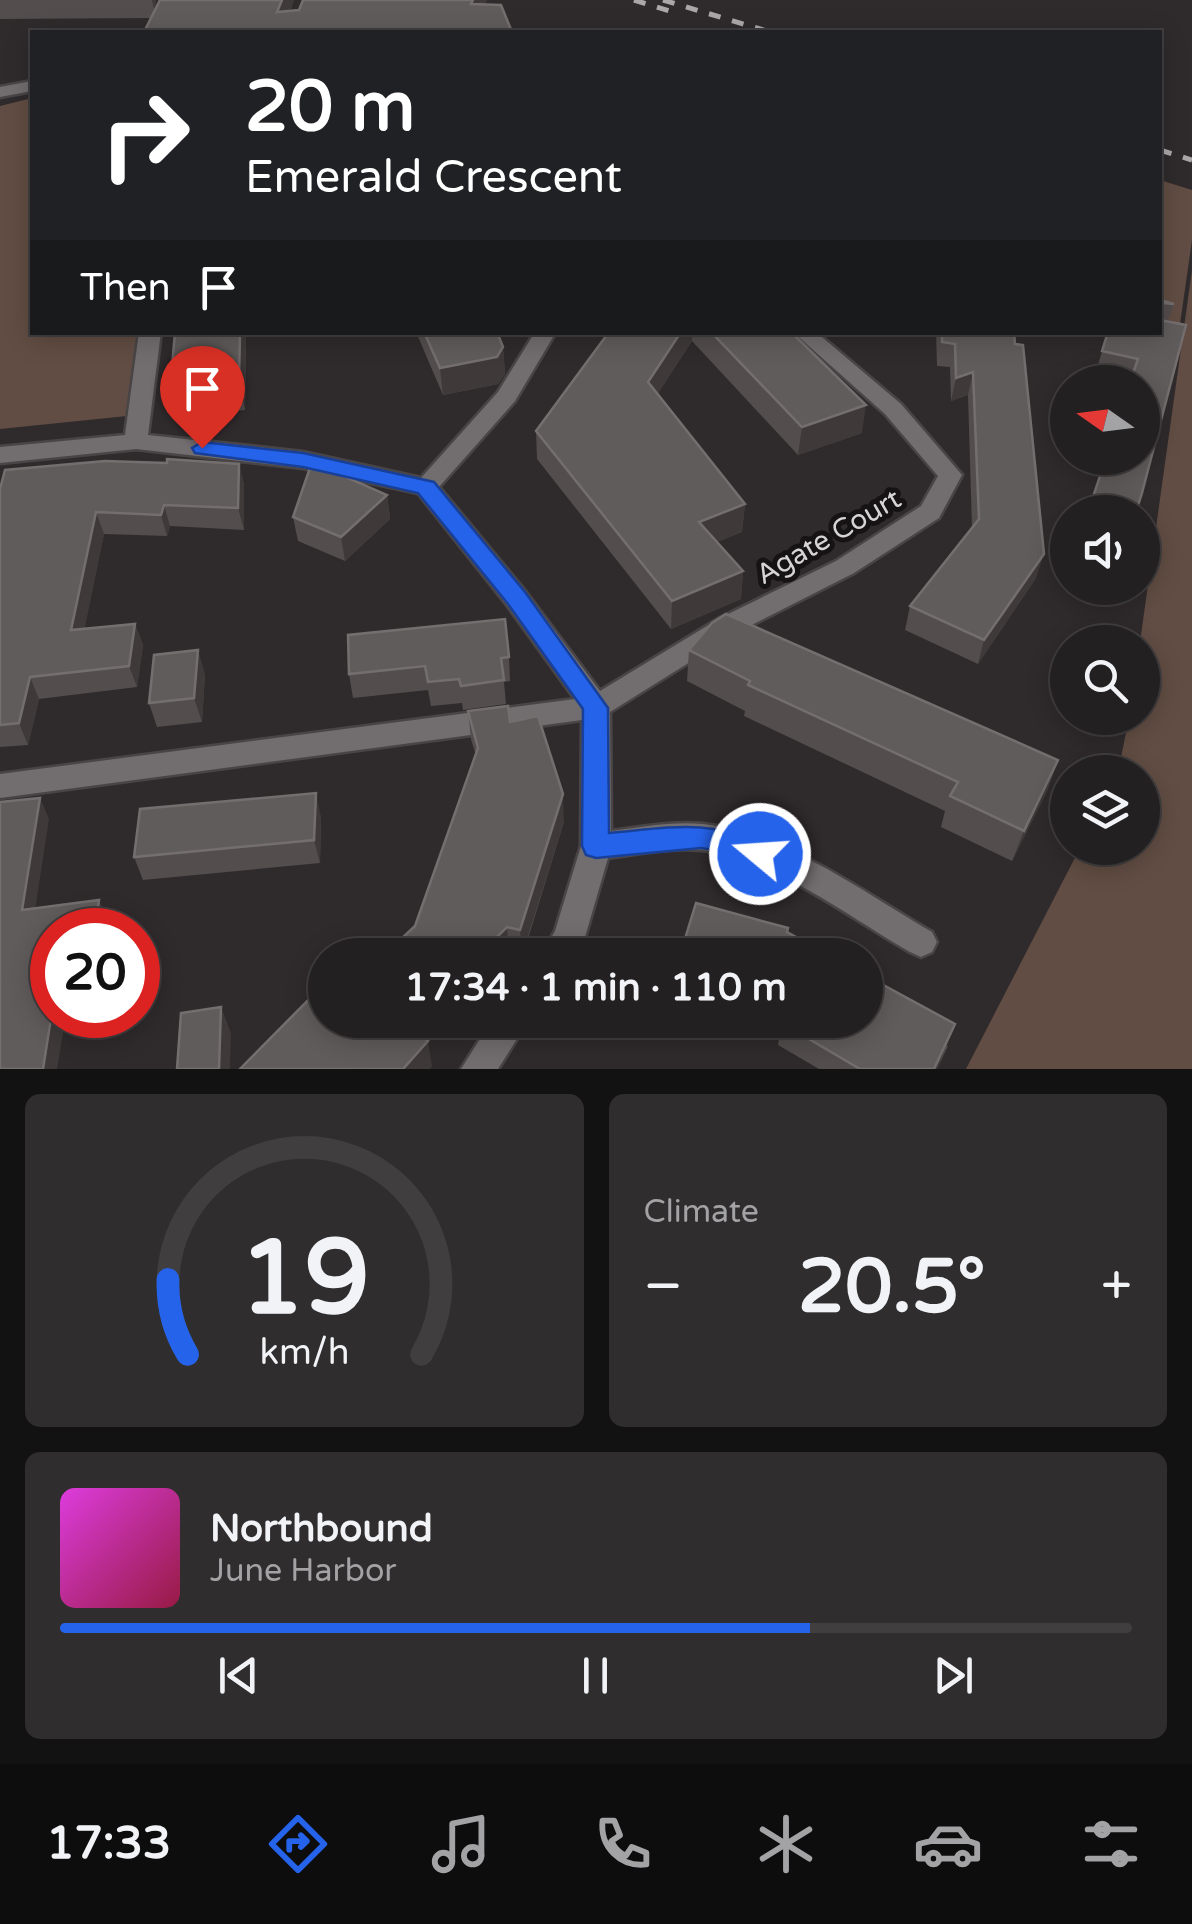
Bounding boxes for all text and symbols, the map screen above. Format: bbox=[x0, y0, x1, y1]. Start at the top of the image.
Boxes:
text: 20 m bbox=[245, 66, 415, 150]
icon: right bbox=[80, 70, 210, 200]
text: Emerald Crescent bbox=[245, 151, 622, 205]
icon: arrive bbox=[191, 260, 246, 315]
text: Then bbox=[80, 265, 171, 311]
pin bbox=[160, 346, 245, 449]
icon: arrive bbox=[175, 361, 230, 416]
north arrow bbox=[1050, 365, 1160, 475]
map controls bbox=[1050, 365, 1160, 865]
street label: Agate Court bbox=[750, 482, 907, 592]
button: sound bbox=[1050, 495, 1160, 605]
button: search bbox=[1050, 625, 1160, 735]
button: layers bbox=[1050, 755, 1160, 865]
position arrow bbox=[708, 802, 812, 906]
speed limit sign: 20 bbox=[30, 908, 160, 1038]
text: 17:34 · 1 min · 110 m bbox=[404, 965, 787, 1011]
text: Climate bbox=[644, 1193, 759, 1231]
text: 19 bbox=[239, 1217, 370, 1342]
text: 20.5° bbox=[798, 1242, 986, 1332]
text: − bbox=[644, 1254, 683, 1320]
text: + bbox=[1101, 1254, 1132, 1320]
text: km/h bbox=[259, 1331, 349, 1374]
text: Northbound bbox=[210, 1506, 433, 1552]
text: June Harbor bbox=[210, 1552, 397, 1590]
icon: previous bbox=[211, 1648, 266, 1703]
icon: pause bbox=[568, 1648, 623, 1703]
icon: next bbox=[926, 1648, 981, 1703]
icon: directions bbox=[263, 1809, 333, 1879]
icon: music bbox=[426, 1809, 496, 1879]
icon: phone bbox=[588, 1809, 658, 1879]
icon: climate bbox=[751, 1809, 821, 1879]
icon: car bbox=[913, 1809, 983, 1879]
icon: filters bbox=[1076, 1809, 1146, 1879]
text: 17:33 bbox=[46, 1817, 171, 1871]

